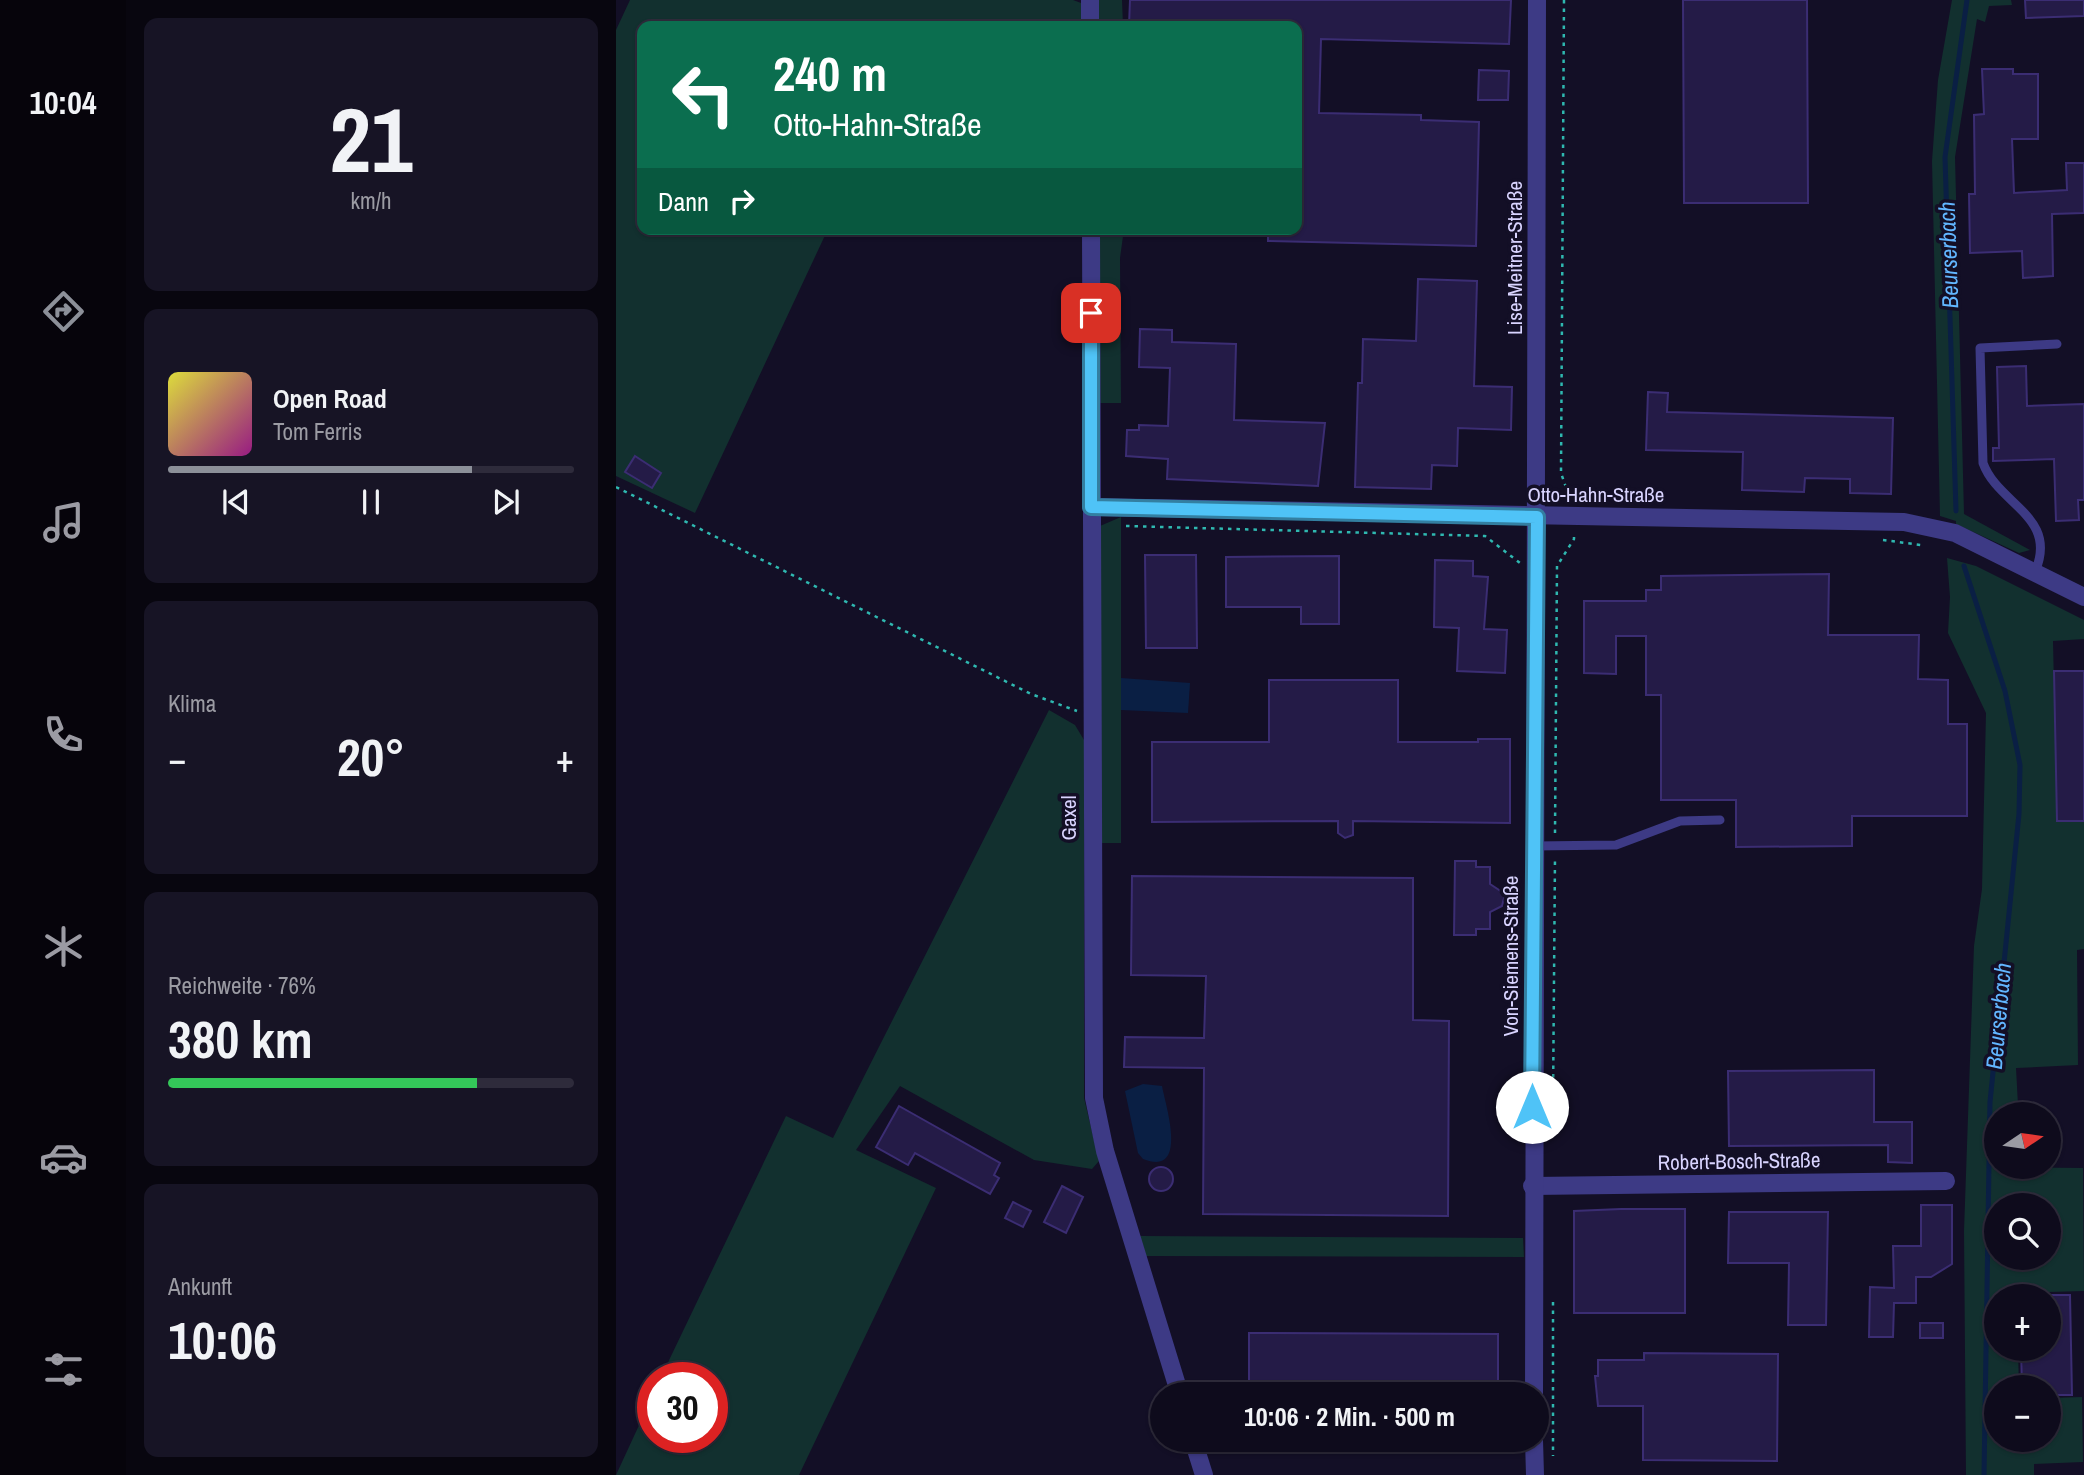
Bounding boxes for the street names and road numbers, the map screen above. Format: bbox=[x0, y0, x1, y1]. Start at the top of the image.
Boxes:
street label: Lise-Meitner-Straße bbox=[1500, 181, 1529, 335]
street label: Otto-Hahn-Straße bbox=[1528, 480, 1664, 509]
street label: Gaxel bbox=[1054, 796, 1083, 840]
street label: Von-Siemens-Straße bbox=[1496, 876, 1525, 1036]
street label: Robert-Bosch-Straße bbox=[1657, 1145, 1821, 1177]

